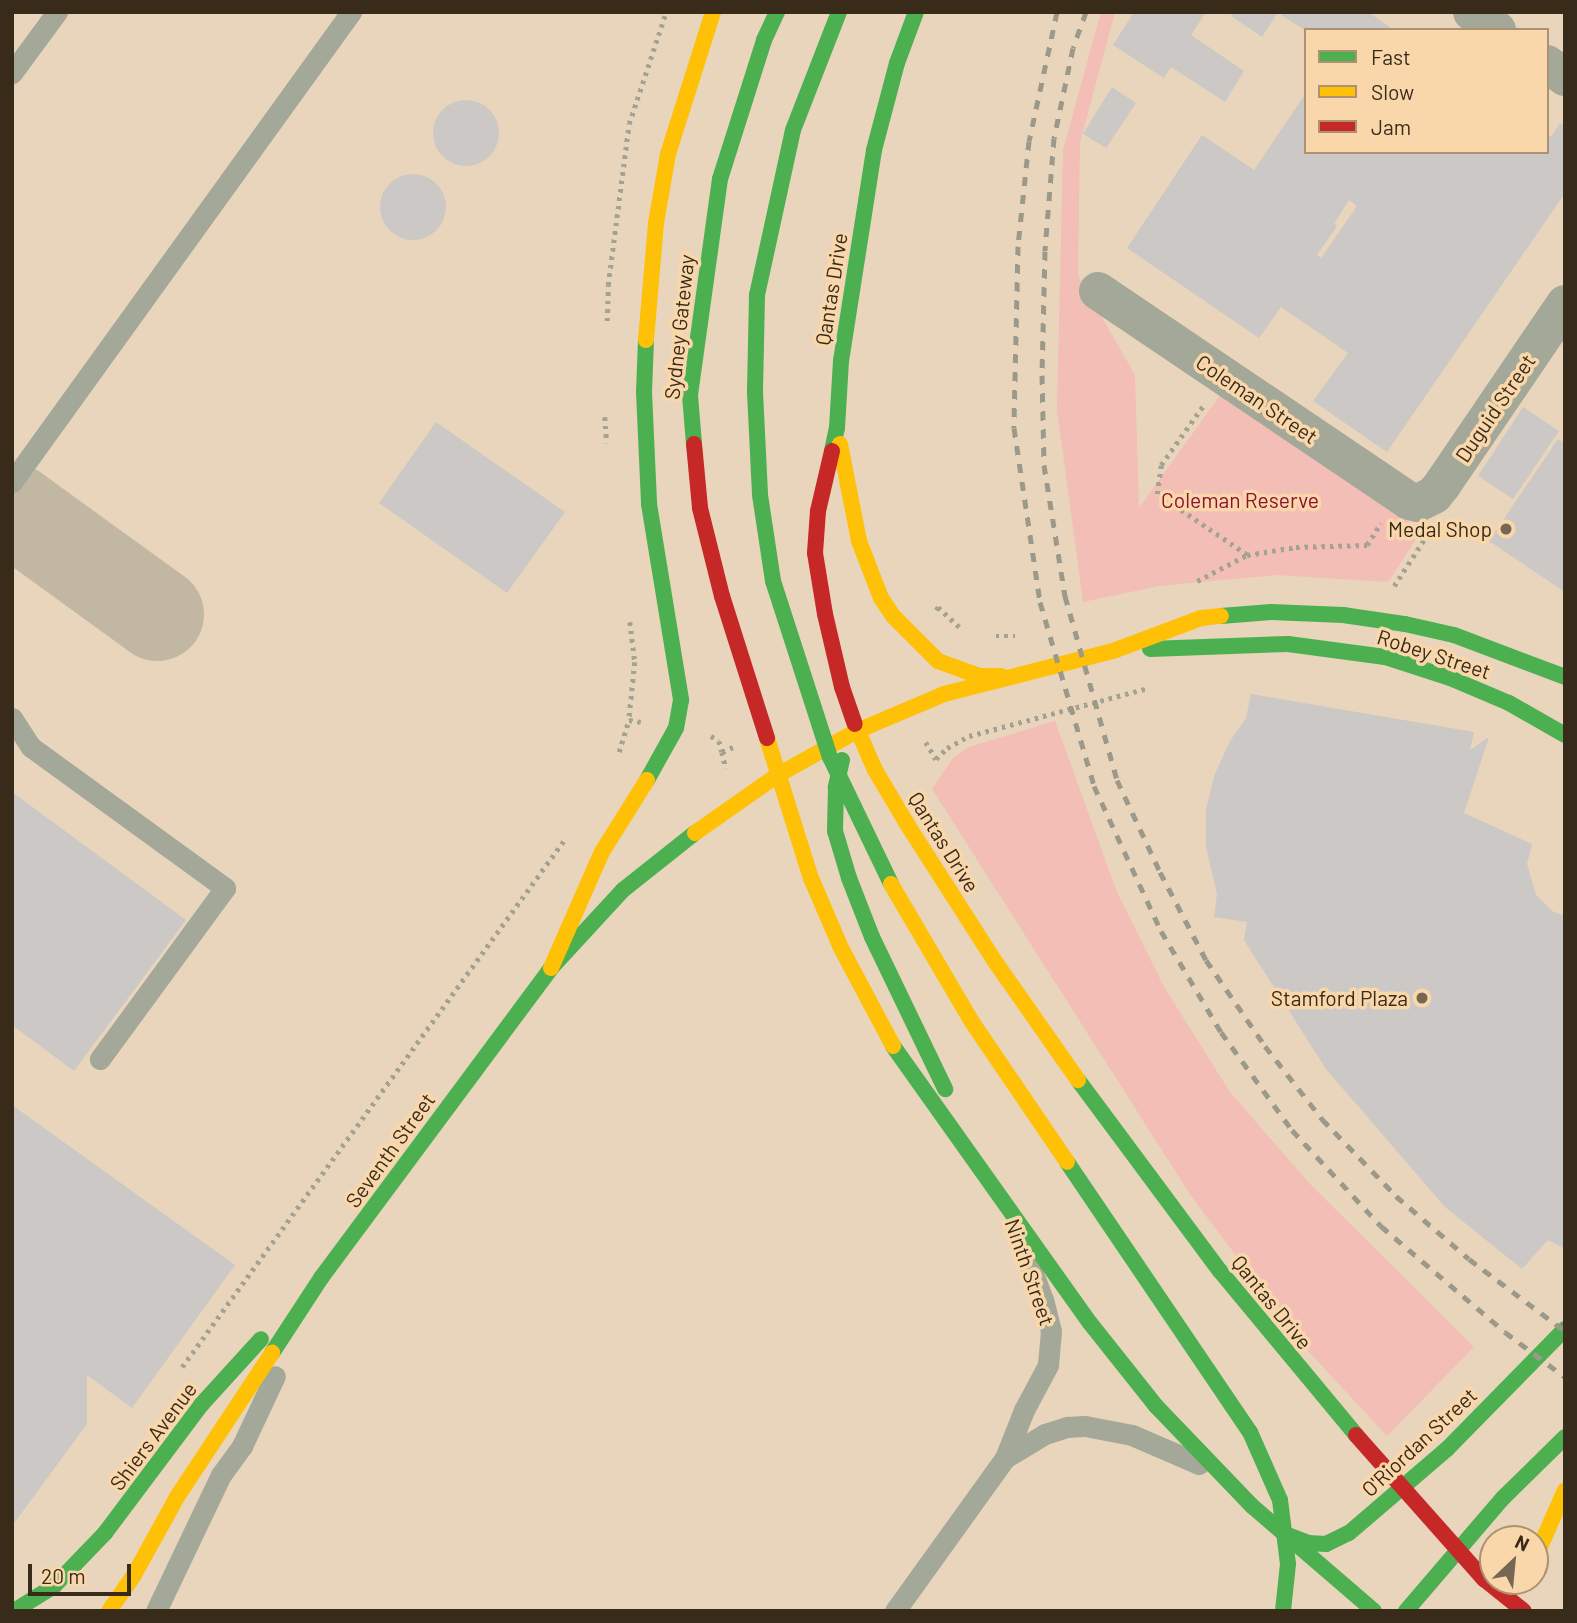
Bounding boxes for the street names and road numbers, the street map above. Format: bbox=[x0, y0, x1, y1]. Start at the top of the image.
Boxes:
street label: Qantas Drive bbox=[810, 231, 852, 347]
street label: Sydney Gateway bbox=[659, 253, 699, 401]
street label: Coleman Street bbox=[1191, 349, 1323, 449]
street label: Duguid Street bbox=[1450, 349, 1540, 467]
street label: Robey Street bbox=[1374, 624, 1494, 684]
street label: Qantas Drive bbox=[903, 787, 985, 897]
street label: Seventh Street bbox=[340, 1088, 440, 1212]
street label: Ninth Street bbox=[1000, 1215, 1060, 1329]
street label: Qantas Drive bbox=[1227, 1250, 1317, 1354]
street label: Shiers Avenue bbox=[104, 1377, 202, 1495]
street label: O'Riordan Street bbox=[1356, 1382, 1482, 1502]

